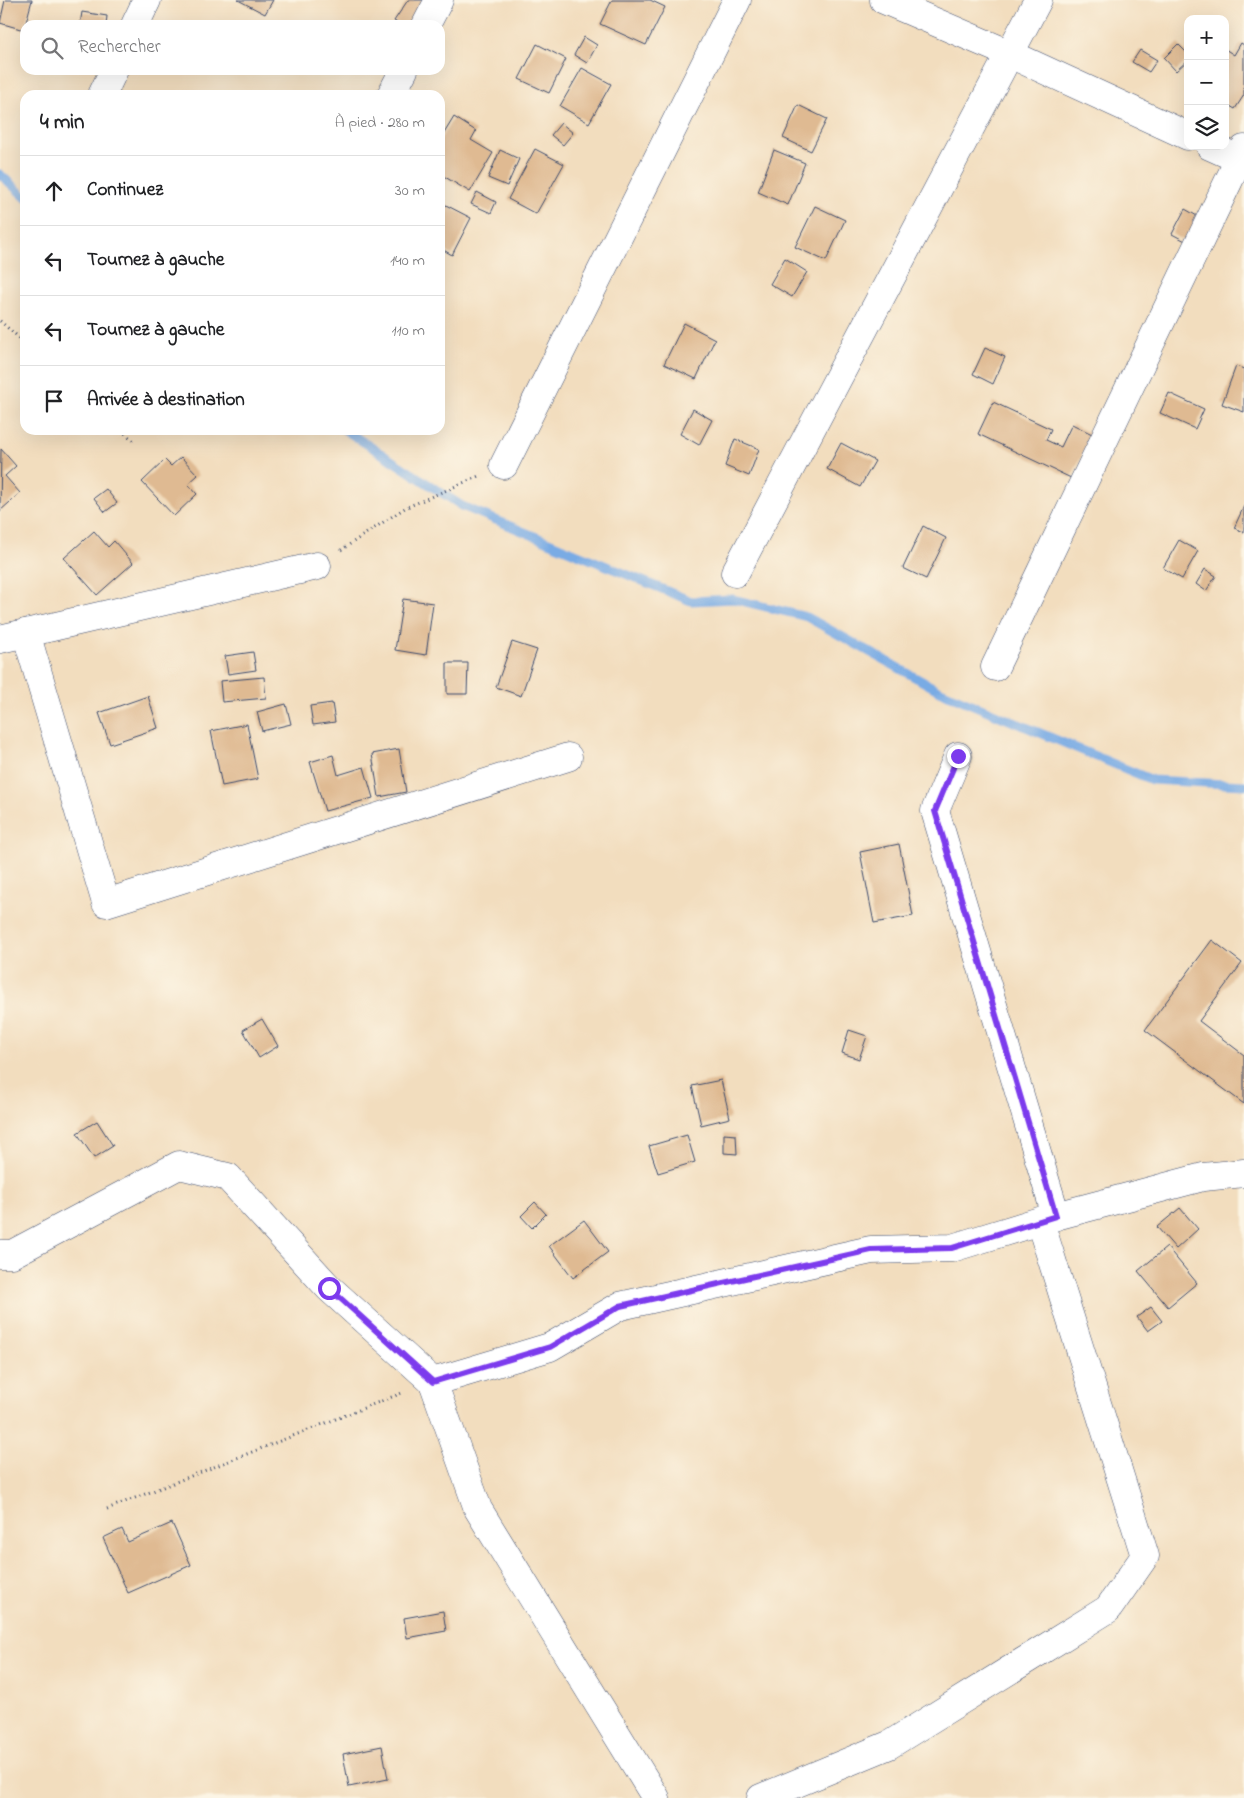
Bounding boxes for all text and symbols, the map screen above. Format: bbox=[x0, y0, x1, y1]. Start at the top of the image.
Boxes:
map controls bbox=[1184, 15, 1229, 150]
button: + bbox=[1184, 15, 1229, 60]
search box bbox=[20, 20, 445, 75]
icon: search bbox=[38, 34, 66, 62]
text: Rechercher bbox=[78, 34, 161, 61]
button: − bbox=[1184, 60, 1229, 105]
button: layers bbox=[1184, 105, 1229, 150]
text: 4 min bbox=[40, 108, 84, 138]
text: À pied · 280 m bbox=[335, 111, 425, 135]
icon: ahead bbox=[40, 177, 68, 205]
text: Continuez bbox=[87, 177, 163, 204]
text: 30 m bbox=[395, 179, 425, 203]
icon: left bbox=[40, 247, 68, 275]
text: Tournez à gauche bbox=[87, 247, 224, 274]
text: 140 m bbox=[390, 249, 425, 273]
icon: left bbox=[40, 317, 68, 345]
text: Tournez à gauche bbox=[87, 317, 224, 344]
text: 110 m bbox=[391, 319, 425, 343]
icon: arrive bbox=[40, 387, 68, 415]
text: Arrivée à destination bbox=[87, 387, 245, 414]
route end bbox=[947, 745, 970, 768]
route start bbox=[318, 1277, 341, 1300]

